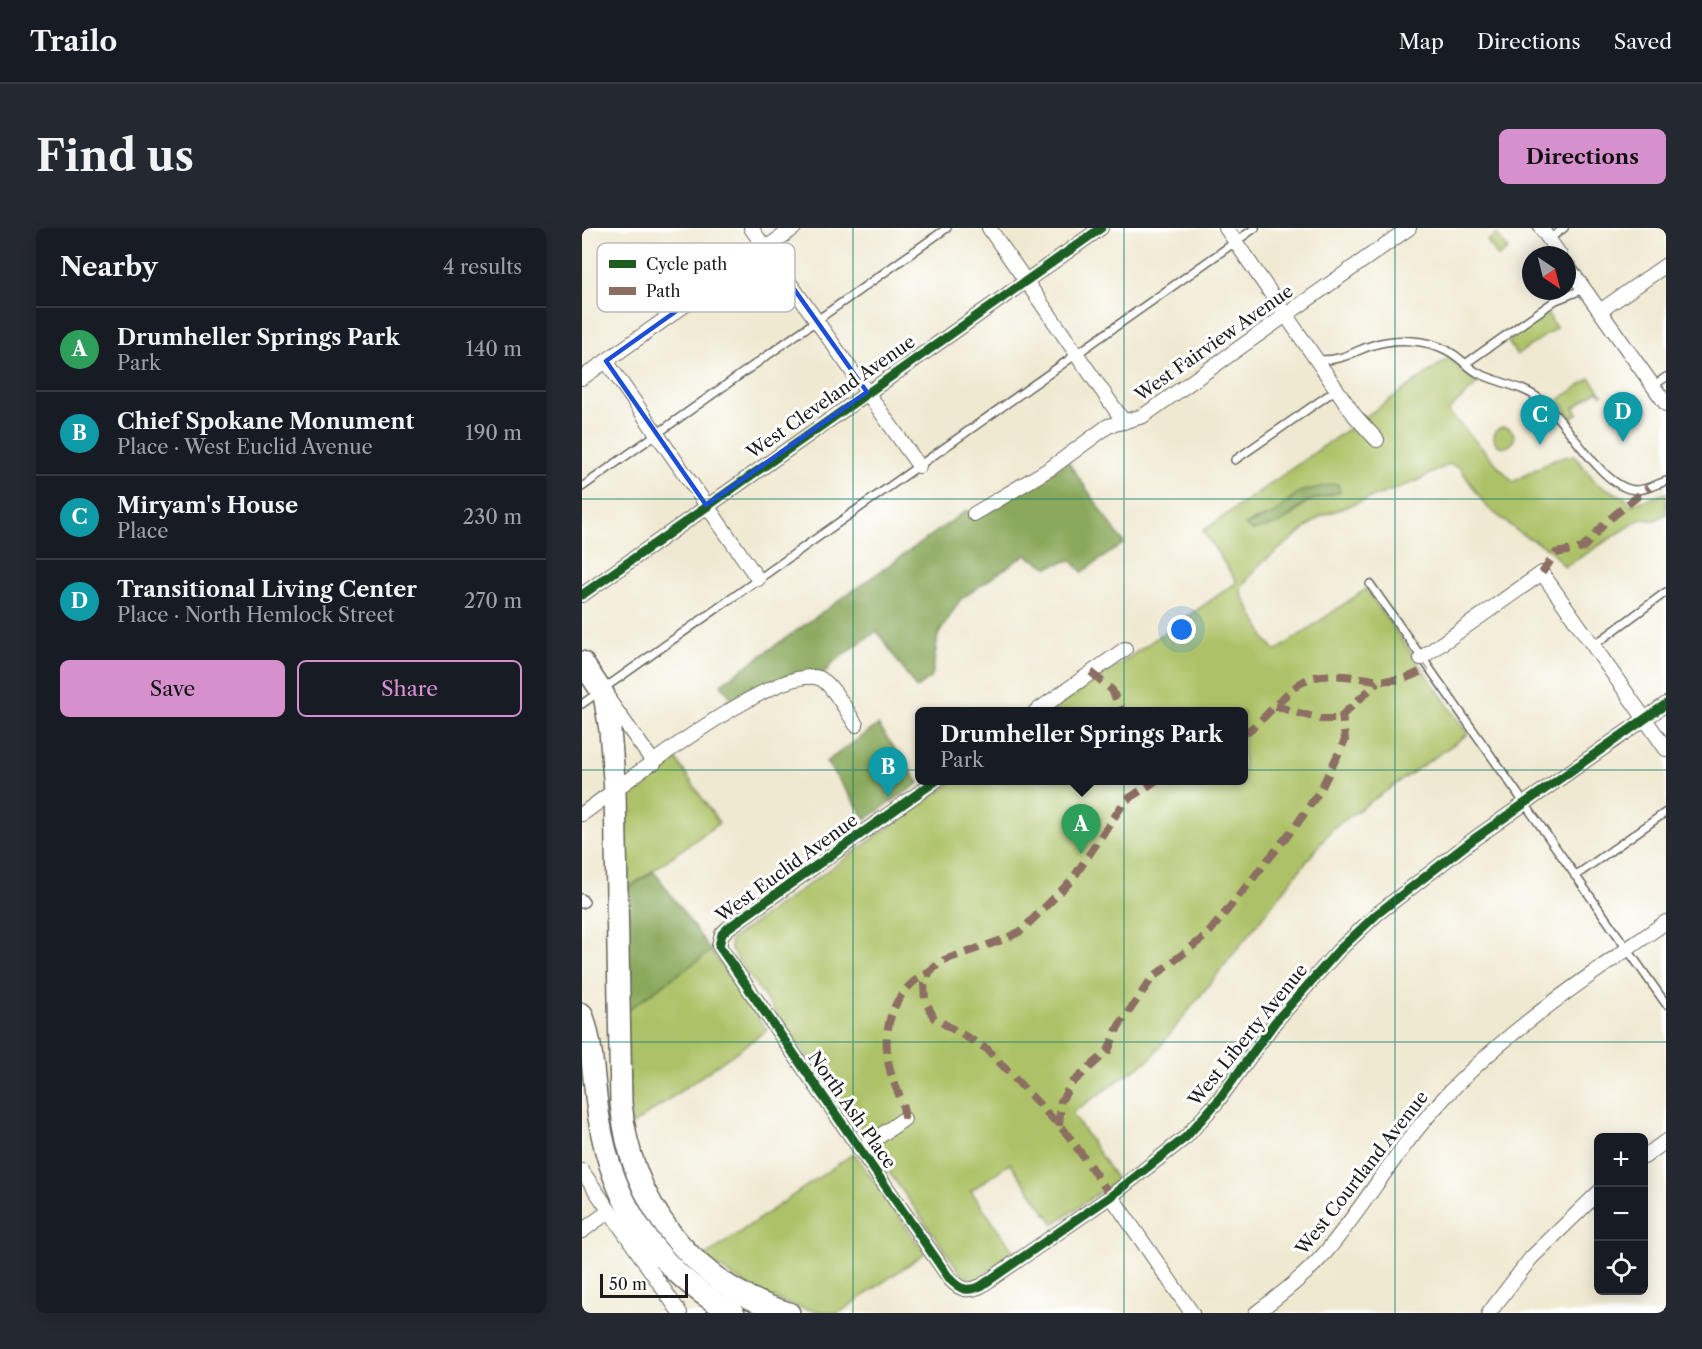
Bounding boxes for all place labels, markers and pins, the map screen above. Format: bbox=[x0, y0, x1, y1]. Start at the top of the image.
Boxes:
pin: D bbox=[1604, 392, 1642, 442]
pin: C bbox=[1520, 396, 1560, 445]
pin: B bbox=[868, 748, 908, 797]
pin: A bbox=[1062, 804, 1100, 854]

